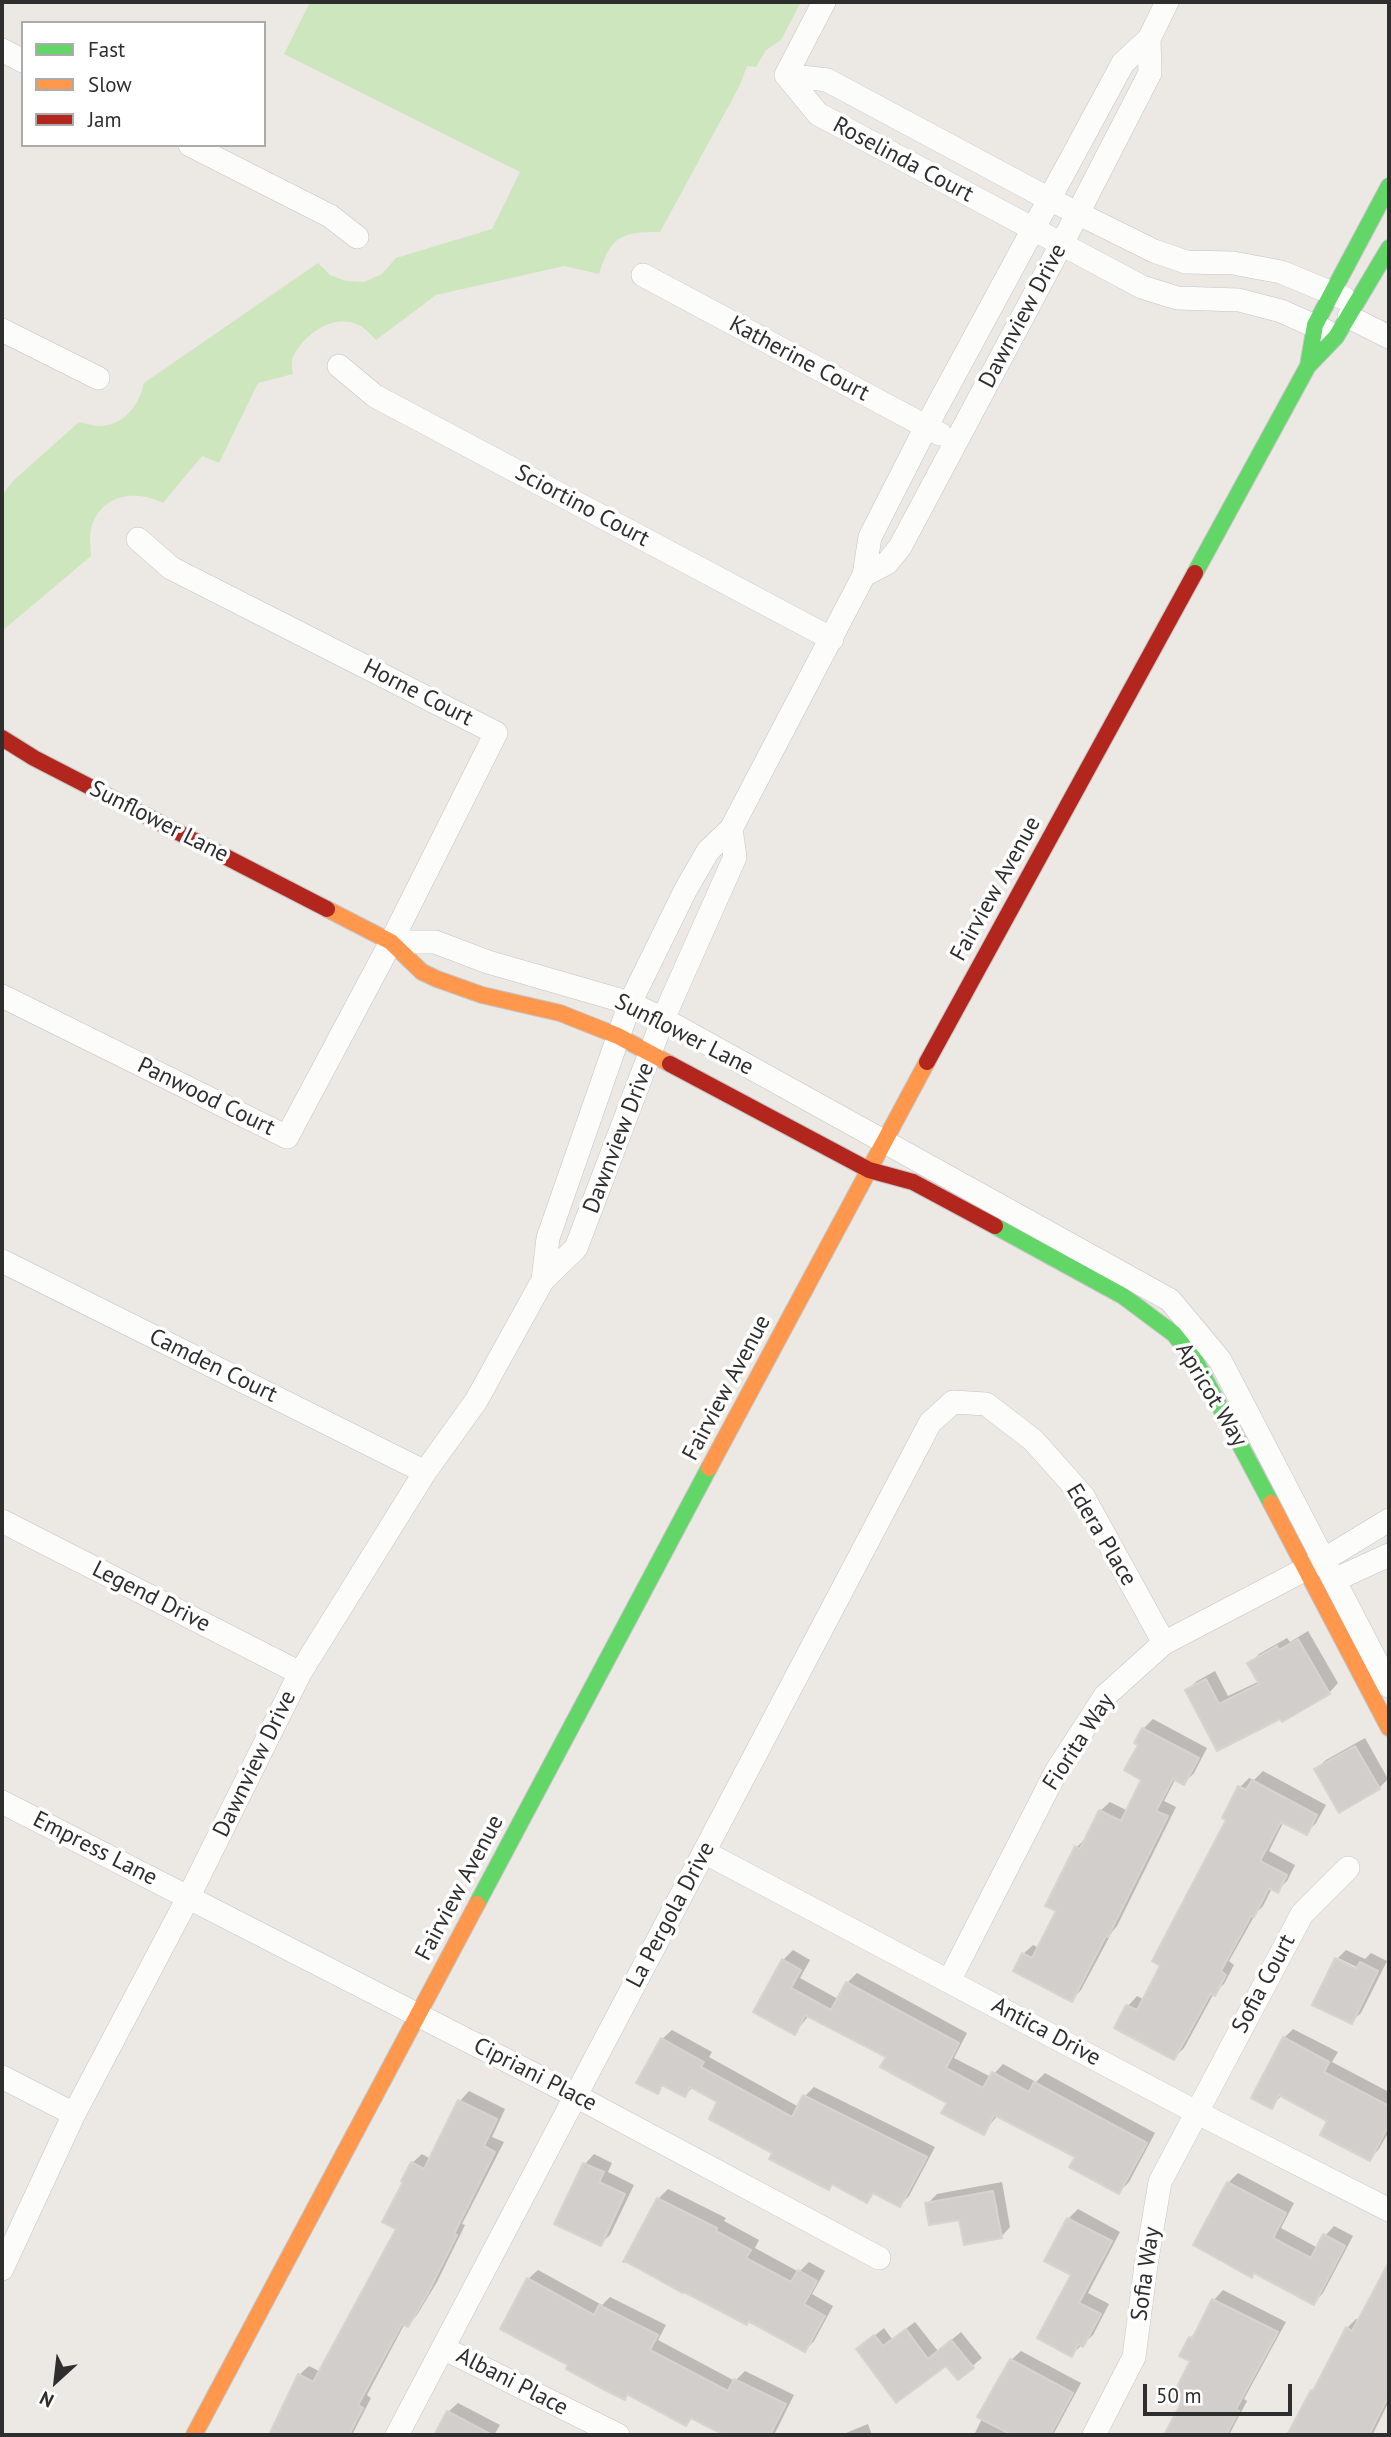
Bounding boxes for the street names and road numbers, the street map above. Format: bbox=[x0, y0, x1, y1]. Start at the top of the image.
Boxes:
street label: Roselinda Court bbox=[828, 111, 978, 209]
street label: Dawnview Drive bbox=[973, 239, 1073, 393]
street label: Katherine Court bbox=[724, 311, 874, 407]
street label: Sciortino Court bbox=[510, 459, 654, 553]
street label: Horne Court bbox=[359, 654, 477, 732]
street label: Sunflower Lane bbox=[85, 775, 233, 869]
street label: Fairview Avenue bbox=[945, 812, 1047, 966]
street label: Sunflower Lane bbox=[610, 988, 758, 1082]
street label: Panwood Court bbox=[133, 1052, 279, 1142]
street label: Dawnview Drive bbox=[578, 1059, 660, 1217]
street label: Fairview Avenue bbox=[677, 1311, 777, 1465]
street label: Camden Court bbox=[144, 1323, 282, 1409]
street label: Apricot Way bbox=[1169, 1338, 1253, 1452]
street label: Edera Place bbox=[1060, 1479, 1142, 1591]
street label: Legend Drive bbox=[87, 1556, 215, 1638]
street label: Dawnview Drive bbox=[208, 1686, 302, 1842]
street label: Fiorita Way bbox=[1037, 1688, 1121, 1796]
street label: Empress Lane bbox=[28, 1806, 162, 1892]
street label: Fairview Avenue bbox=[410, 1811, 510, 1965]
street label: La Pergola Drive bbox=[621, 1837, 721, 1993]
street label: Sofia Court bbox=[1226, 1930, 1302, 2038]
street label: Antica Drive bbox=[987, 1992, 1105, 2072]
street label: Cipriani Place bbox=[469, 2032, 601, 2118]
street label: Sofia Way bbox=[1126, 2225, 1166, 2323]
street label: Albani Place bbox=[452, 2342, 572, 2422]

